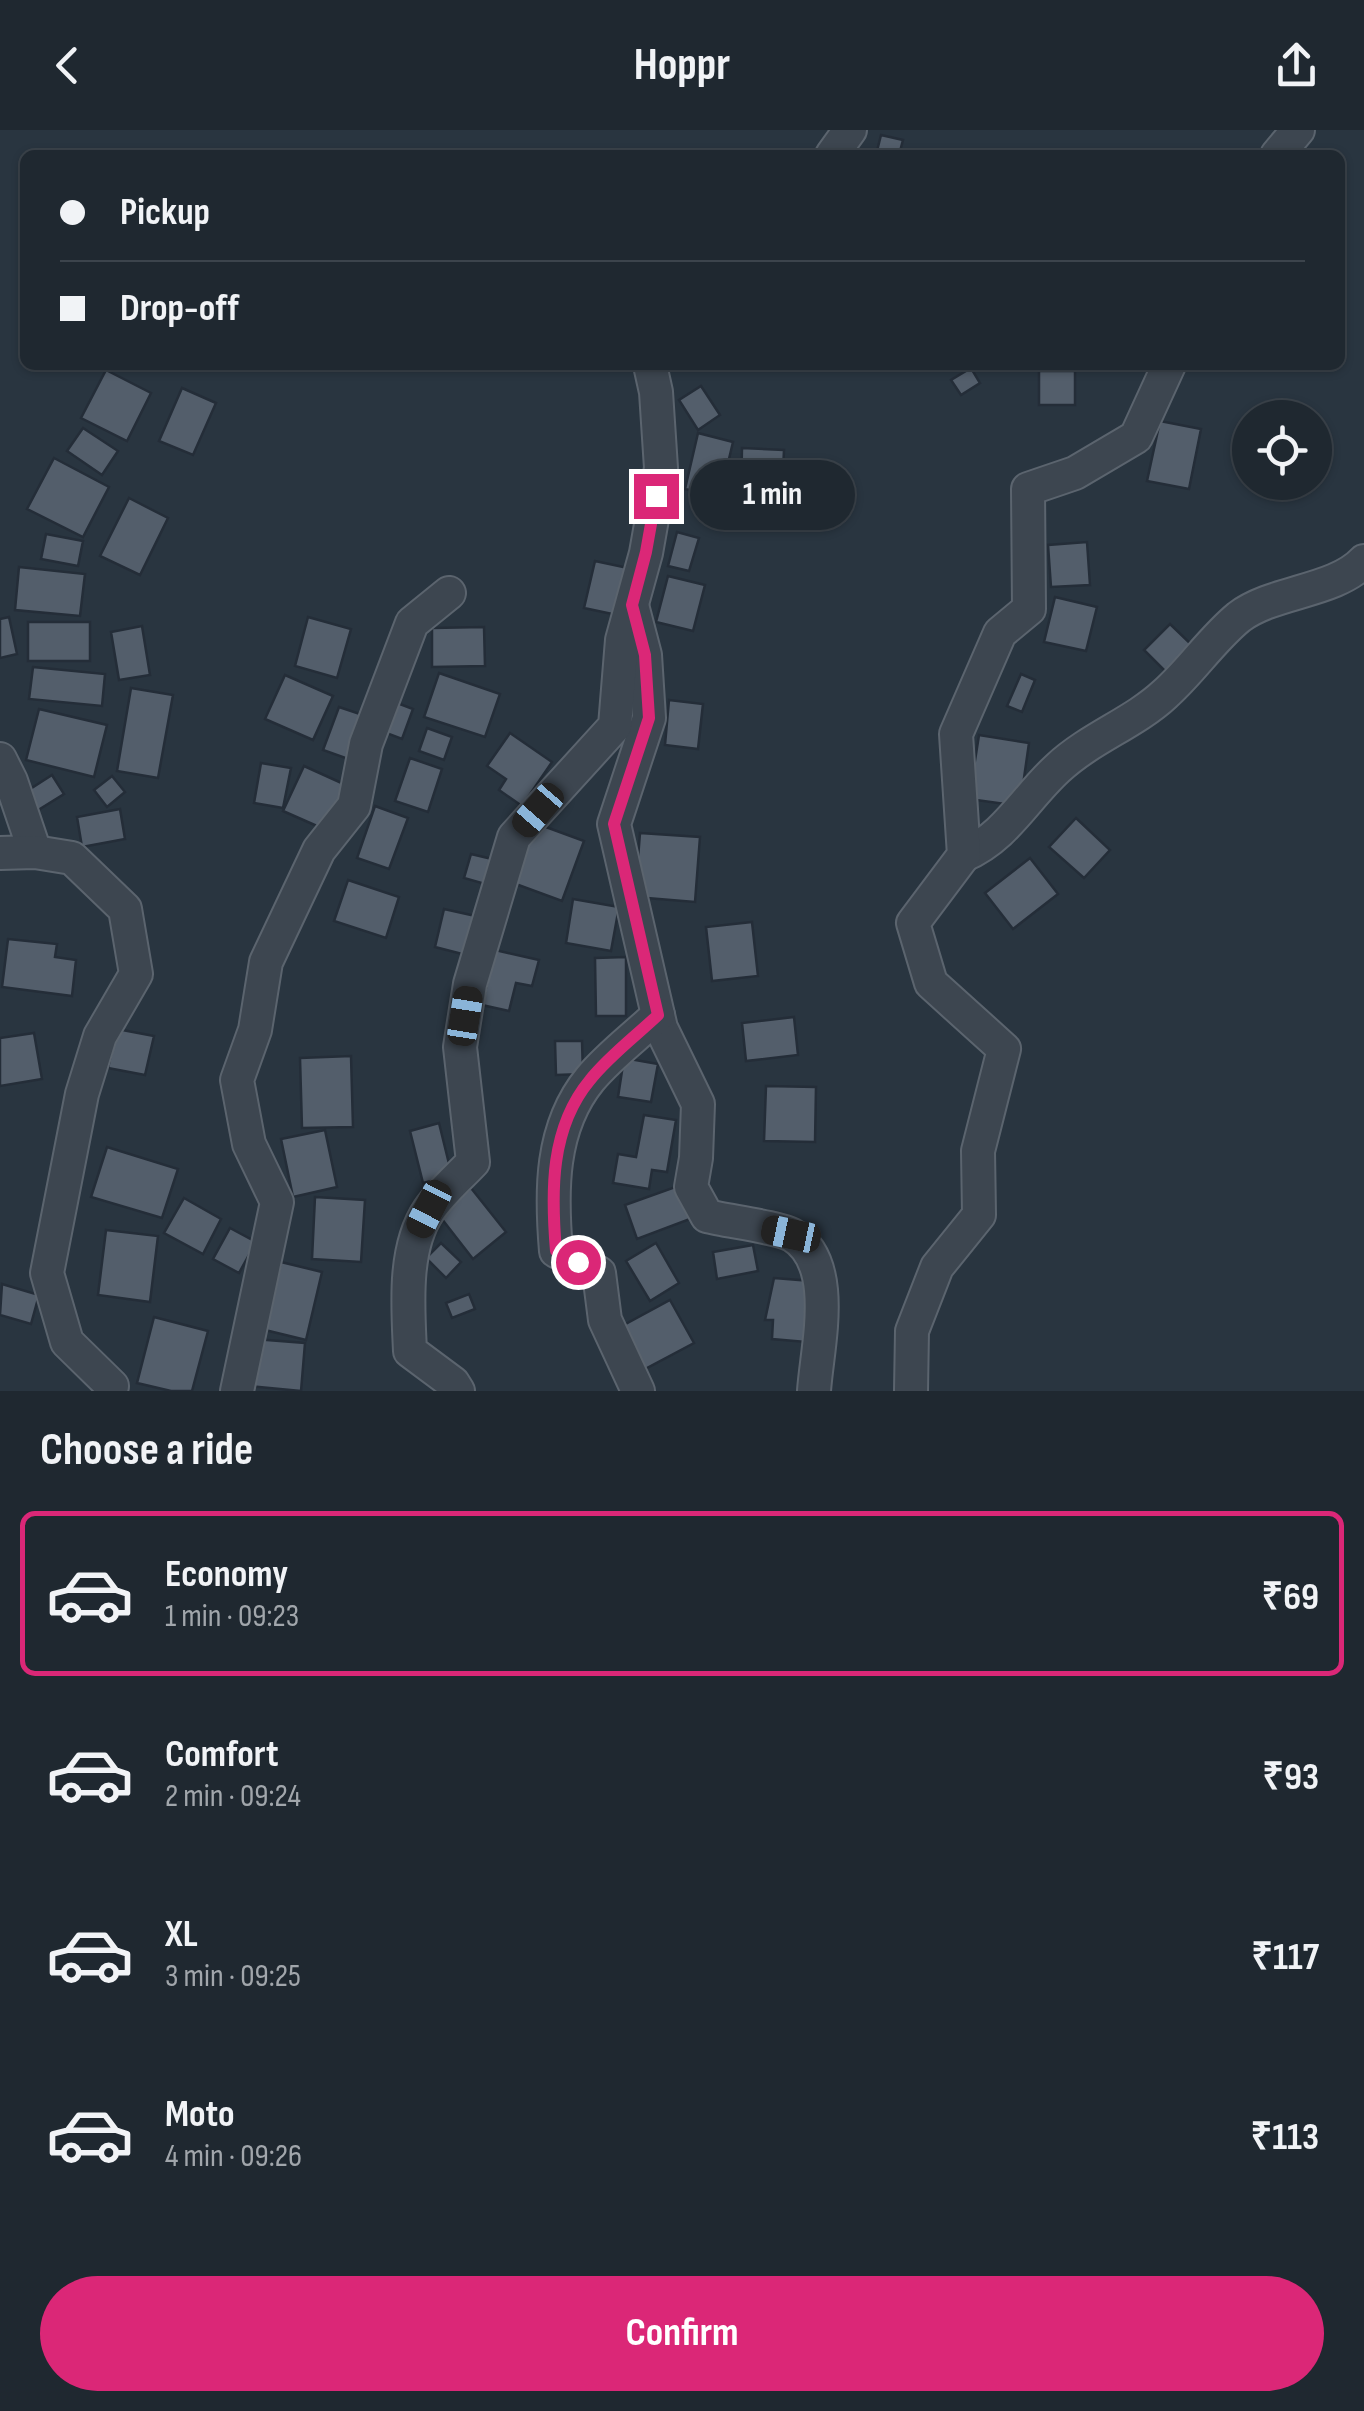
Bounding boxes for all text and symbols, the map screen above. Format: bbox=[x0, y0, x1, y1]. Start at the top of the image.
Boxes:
icon: back bbox=[40, 38, 95, 93]
text: Hoppr bbox=[634, 38, 730, 93]
icon: share bbox=[1269, 38, 1324, 93]
text: Pickup bbox=[120, 190, 210, 235]
text: Drop-off bbox=[120, 286, 239, 331]
map controls bbox=[1232, 400, 1332, 500]
button: locate bbox=[1232, 400, 1332, 500]
callout: 1 min bbox=[691, 461, 856, 531]
route end bbox=[634, 474, 679, 519]
text: 1 min bbox=[743, 475, 802, 514]
car bbox=[507, 778, 569, 842]
car bbox=[445, 984, 485, 1048]
car bbox=[402, 1175, 456, 1243]
car bbox=[759, 1213, 823, 1255]
route start bbox=[556, 1240, 601, 1285]
text: Choose a ride bbox=[40, 1423, 253, 1478]
icon: car bbox=[45, 1549, 135, 1639]
text: Economy bbox=[165, 1552, 288, 1597]
text: ₹69 bbox=[1261, 1575, 1319, 1620]
text: 1 min · 09:23 bbox=[165, 1597, 299, 1636]
icon: car bbox=[45, 1729, 135, 1819]
text: Comfort bbox=[165, 1732, 279, 1777]
text: ₹93 bbox=[1262, 1755, 1319, 1800]
text: 2 min · 09:24 bbox=[165, 1777, 301, 1816]
icon: car bbox=[45, 1909, 135, 1999]
text: XL bbox=[165, 1912, 198, 1957]
text: ₹117 bbox=[1251, 1935, 1319, 1980]
text: 3 min · 09:25 bbox=[165, 1957, 301, 1996]
icon: car bbox=[45, 2089, 135, 2179]
text: Moto bbox=[165, 2092, 235, 2137]
text: ₹113 bbox=[1250, 2115, 1319, 2160]
text: 4 min · 09:26 bbox=[165, 2137, 302, 2176]
button: Confirm bbox=[40, 2276, 1324, 2391]

